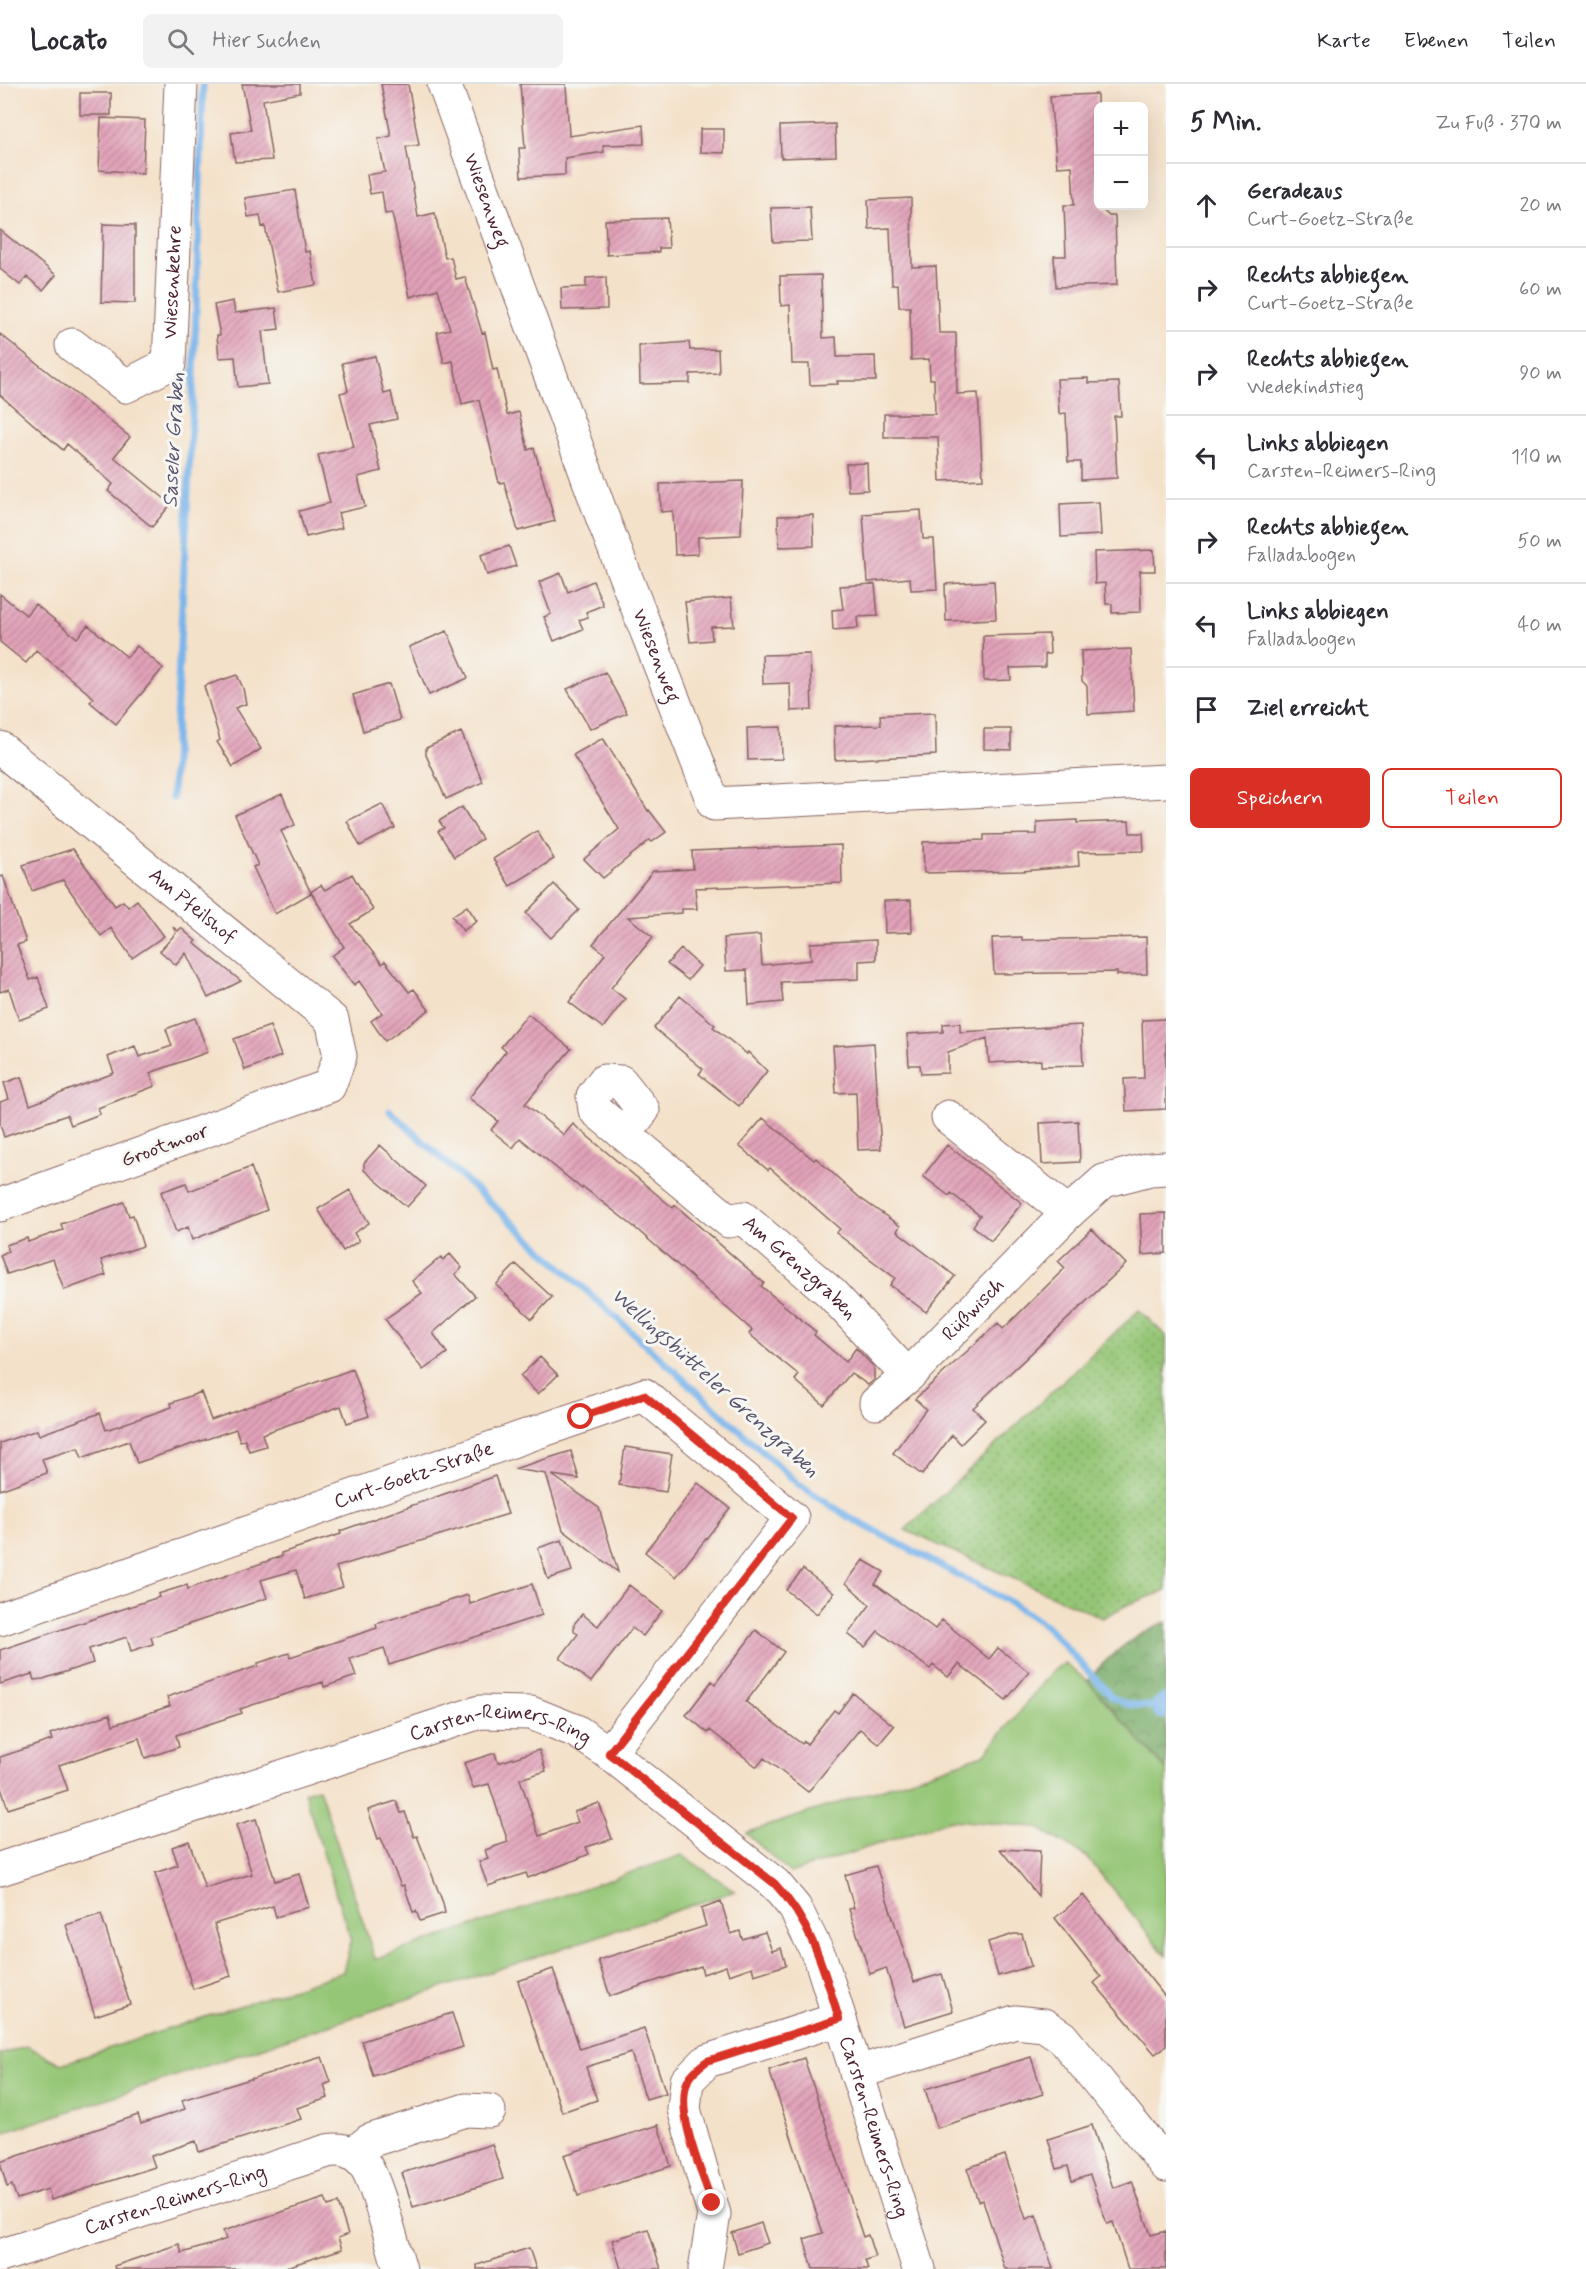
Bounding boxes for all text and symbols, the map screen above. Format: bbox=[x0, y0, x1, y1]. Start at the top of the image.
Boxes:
search box bbox=[143, 14, 563, 68]
text: Locato bbox=[30, 23, 107, 60]
icon: search bbox=[164, 25, 197, 58]
text: Hier suchen bbox=[212, 27, 321, 55]
text: Karte bbox=[1317, 27, 1371, 55]
text: Ebenen bbox=[1404, 27, 1469, 55]
text: Teilen bbox=[1502, 27, 1556, 55]
map controls bbox=[1094, 102, 1148, 210]
button: + bbox=[1094, 102, 1148, 156]
text: 5 Min. bbox=[1190, 106, 1261, 140]
text: Zu Fuß · 370 m bbox=[1435, 110, 1562, 137]
street label: Wiesenweg bbox=[457, 149, 516, 252]
button: − bbox=[1094, 156, 1148, 210]
text: Geradeaus bbox=[1247, 178, 1342, 206]
icon: ahead bbox=[1190, 189, 1223, 222]
text: 20 m bbox=[1519, 192, 1562, 219]
text: Curt-Goetz-Straße bbox=[1247, 206, 1414, 233]
street label: Wiesenkehre bbox=[157, 225, 188, 340]
text: Rechts abbiegen bbox=[1247, 262, 1408, 290]
icon: right bbox=[1190, 273, 1223, 306]
text: 60 m bbox=[1519, 276, 1562, 303]
text: Curt-Goetz-Straße bbox=[1247, 290, 1414, 317]
text: Rechts abbiegen bbox=[1247, 346, 1408, 374]
icon: right bbox=[1190, 357, 1223, 390]
text: 90 m bbox=[1519, 360, 1562, 387]
water label: Saseler Graben bbox=[156, 372, 192, 508]
text: Wedekindstieg bbox=[1247, 374, 1364, 401]
text: Links abbiegen bbox=[1247, 430, 1389, 458]
icon: left bbox=[1190, 441, 1223, 474]
text: 110 m bbox=[1511, 444, 1562, 471]
text: Carsten-Reimers-Ring bbox=[1247, 458, 1436, 485]
text: Rechts abbiegen bbox=[1247, 514, 1408, 542]
icon: right bbox=[1190, 525, 1223, 558]
text: 50 m bbox=[1517, 528, 1562, 555]
text: Falladabogen bbox=[1247, 542, 1356, 569]
text: Links abbiegen bbox=[1247, 598, 1389, 626]
street label: Wiesenweg bbox=[626, 605, 687, 708]
icon: left bbox=[1190, 609, 1223, 642]
text: 40 m bbox=[1518, 612, 1562, 639]
text: Falladabogen bbox=[1247, 626, 1356, 653]
icon: arrive bbox=[1190, 693, 1223, 726]
text: Ziel erreicht bbox=[1247, 695, 1369, 723]
button: Speichern bbox=[1190, 768, 1370, 828]
button: Teilen bbox=[1382, 768, 1562, 828]
street label: Am Pfeilshof bbox=[143, 862, 242, 950]
street label: Grootmoor bbox=[118, 1118, 213, 1174]
street label: Am Grenzgraben bbox=[737, 1210, 863, 1326]
street label: Rüßwisch bbox=[936, 1272, 1010, 1347]
water label: Wellingsbütteler Grenzgraben bbox=[604, 1282, 825, 1486]
route start bbox=[567, 1403, 593, 1429]
street label: Curt-Goetz-Straße bbox=[330, 1435, 497, 1515]
street label: Carsten-Reimers-Ring bbox=[406, 1699, 597, 1752]
street label: Carsten-Reimers-Ring bbox=[832, 2033, 915, 2221]
street label: Carsten-Reimers-Ring bbox=[81, 2158, 270, 2242]
route end bbox=[698, 2189, 724, 2215]

